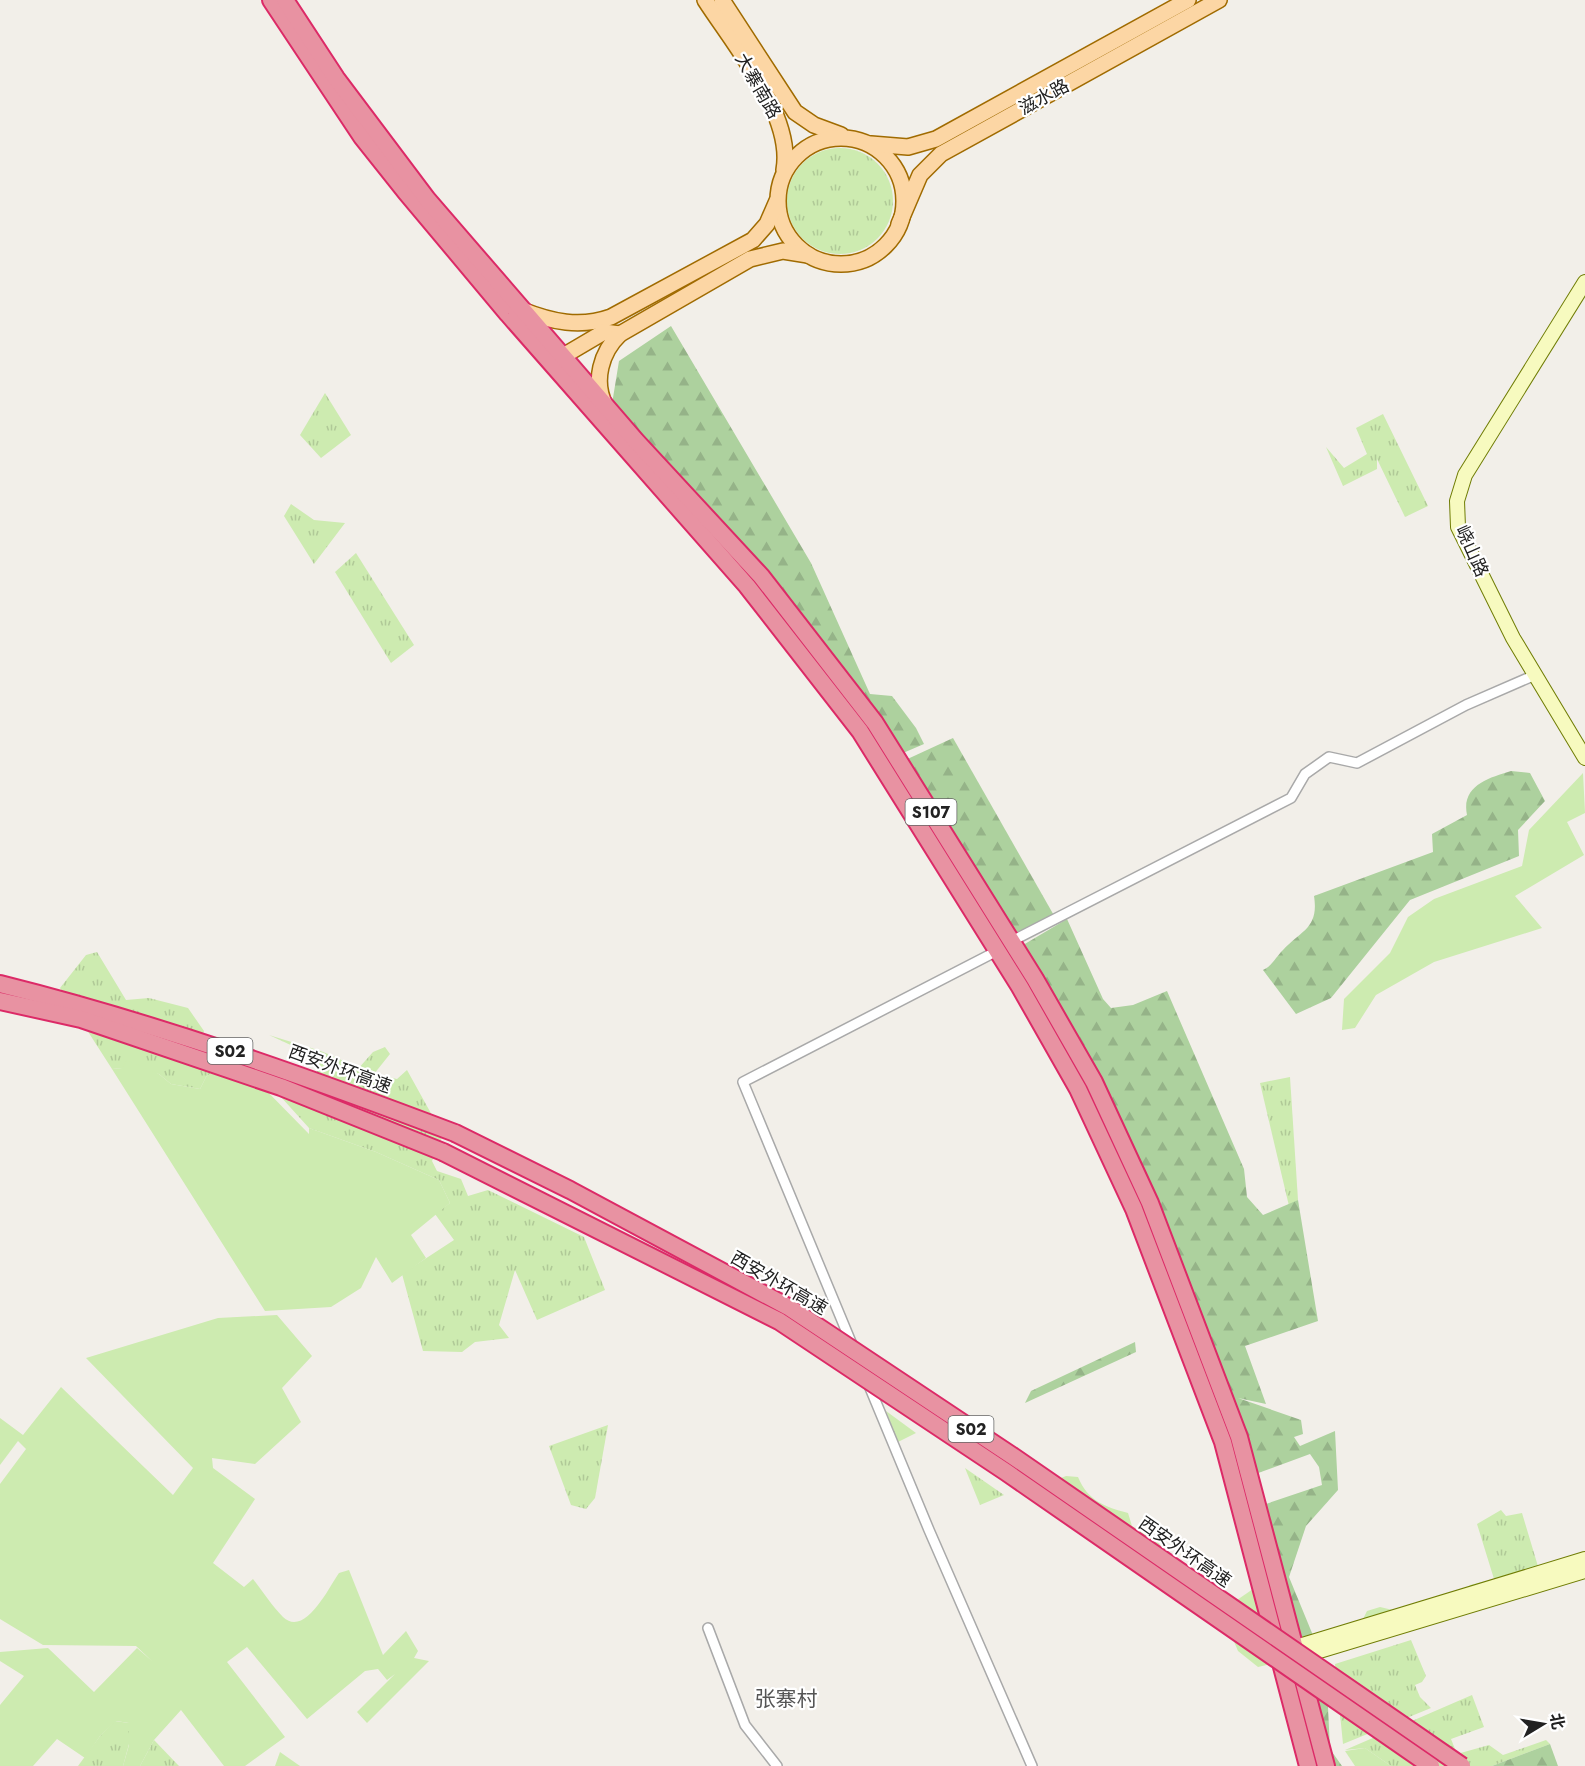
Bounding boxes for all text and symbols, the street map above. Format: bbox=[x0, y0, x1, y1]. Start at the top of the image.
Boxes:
street label: 大寨南路 bbox=[729, 48, 787, 124]
street label: 滋水路 bbox=[1014, 73, 1074, 121]
street label: 峣山路 bbox=[1449, 521, 1495, 581]
road number: S107 bbox=[906, 799, 956, 825]
road number: S02 bbox=[208, 1038, 252, 1064]
street label: 西安外环高速 bbox=[285, 1038, 395, 1100]
street label: 西安外环高速 bbox=[726, 1245, 832, 1321]
road number: S02 bbox=[948, 1416, 994, 1442]
street label: 西安外环高速 bbox=[1133, 1510, 1237, 1594]
district label: 张寨村 bbox=[755, 1684, 818, 1714]
north arrow bbox=[1513, 1694, 1573, 1754]
text: 北 bbox=[1544, 1711, 1570, 1731]

